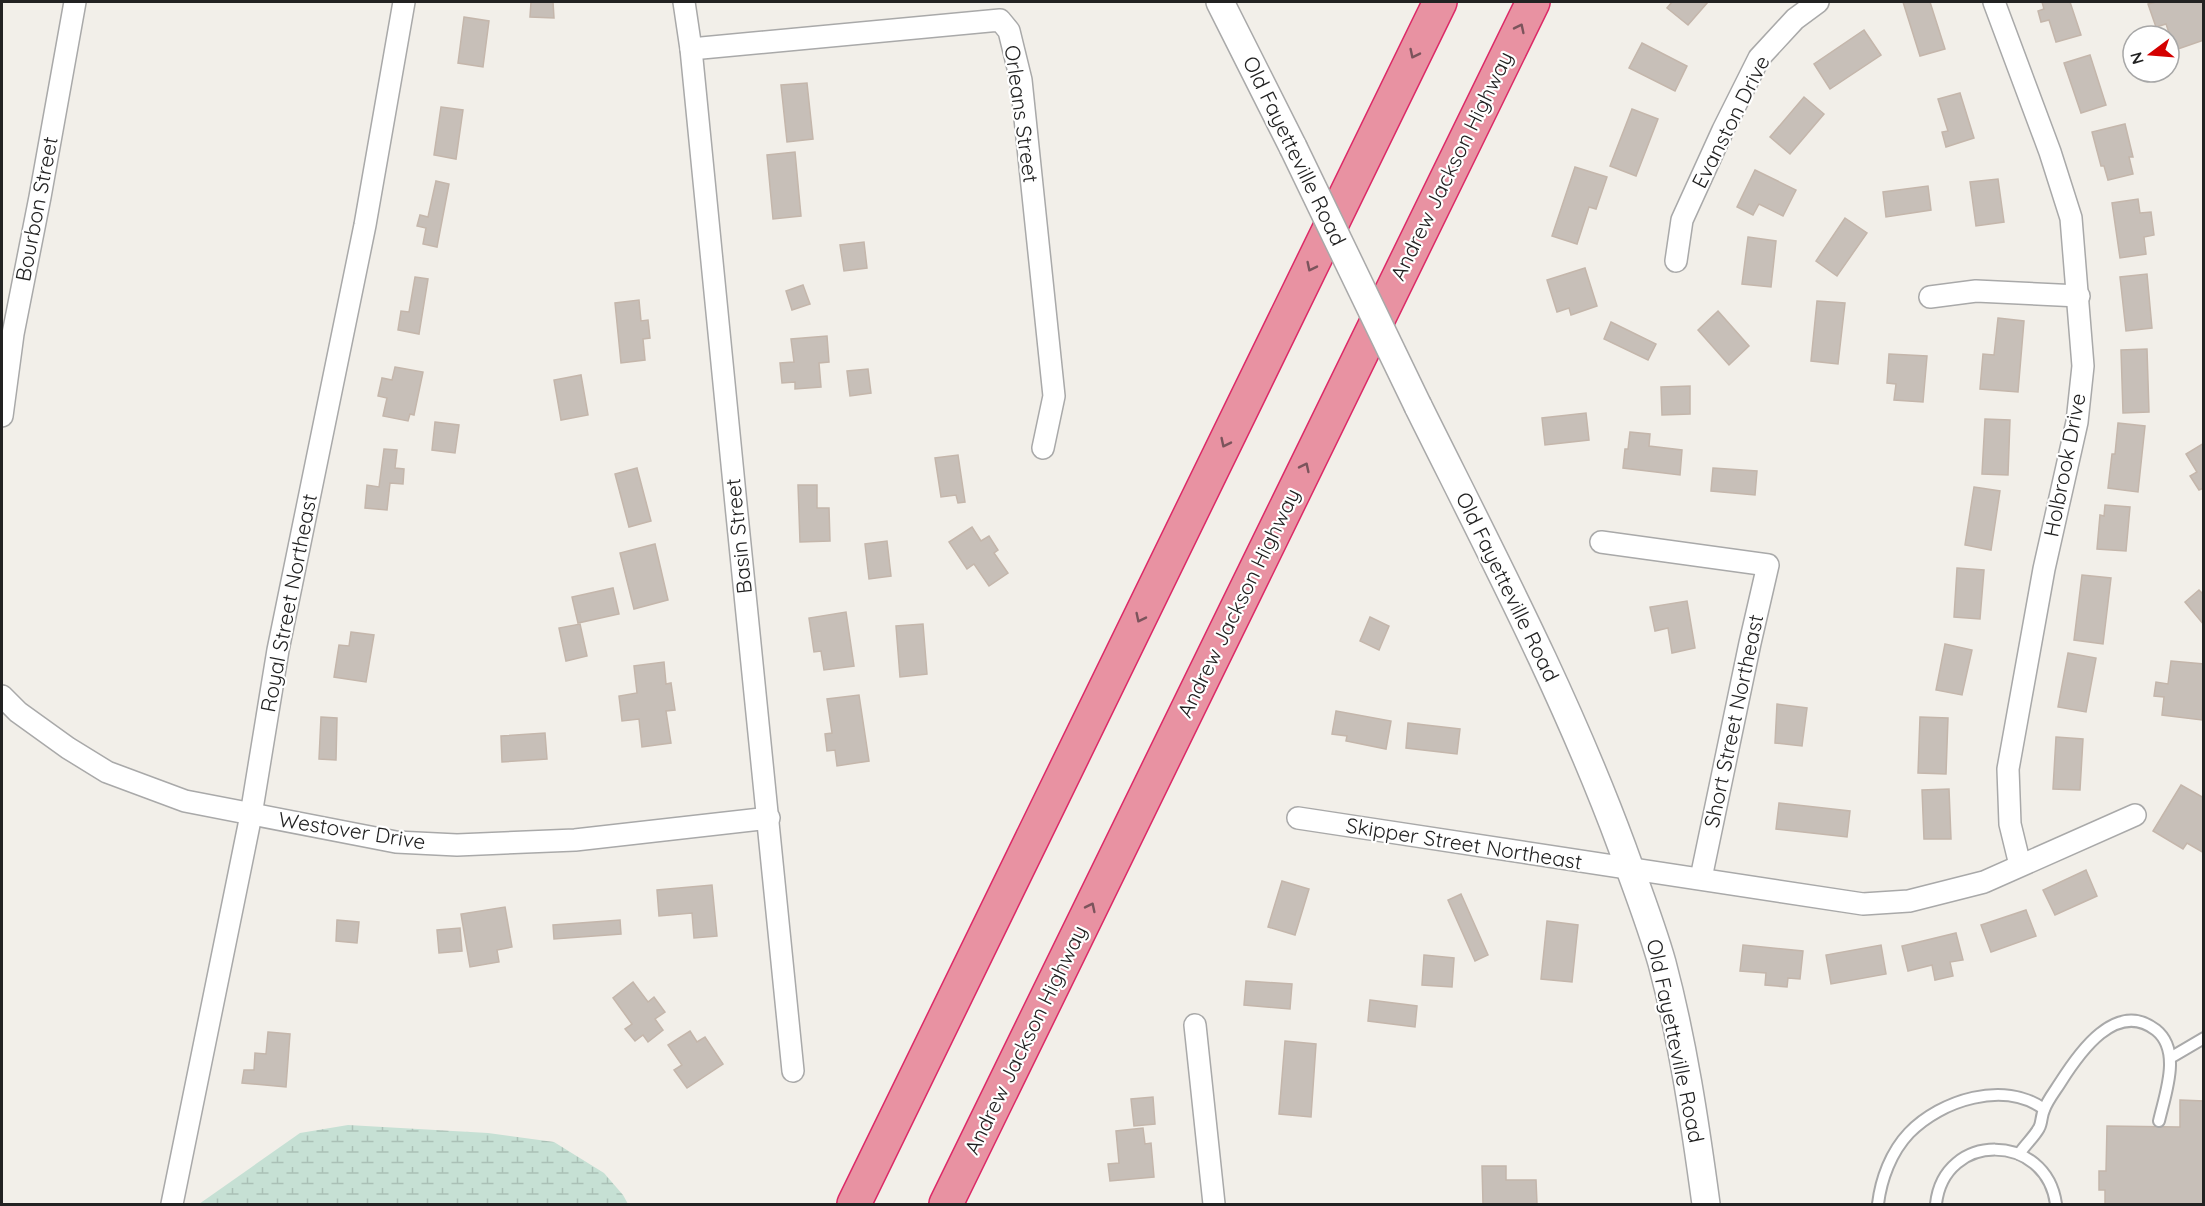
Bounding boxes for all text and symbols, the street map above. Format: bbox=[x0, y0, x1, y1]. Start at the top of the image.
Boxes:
one-way arrow bbox=[1513, 23, 1524, 34]
north arrow bbox=[2121, 24, 2181, 84]
street label: Orleans Street bbox=[999, 43, 1045, 184]
street label: Andrew Jackson Highway bbox=[1384, 47, 1518, 284]
one-way arrow bbox=[1410, 48, 1422, 59]
text: N bbox=[2125, 50, 2148, 67]
street label: Evanston Drive bbox=[1685, 51, 1775, 192]
street label: Old Fayetteville Road bbox=[1238, 52, 1352, 250]
street label: Bourbon Street bbox=[9, 134, 63, 283]
one-way arrow bbox=[1306, 261, 1318, 272]
street label: Holbrook Drive bbox=[2037, 391, 2091, 539]
one-way arrow bbox=[1221, 436, 1233, 447]
one-way arrow bbox=[1298, 463, 1310, 474]
street label: Basin Street bbox=[719, 477, 757, 595]
street label: Andrew Jackson Highway bbox=[1171, 484, 1305, 721]
street label: Old Fayetteville Road bbox=[1451, 488, 1565, 686]
street label: Royal Street Northeast bbox=[254, 491, 322, 714]
one-way arrow bbox=[1135, 611, 1147, 622]
street label: Short Street Northeast bbox=[1698, 612, 1768, 830]
street label: Westover Drive bbox=[277, 806, 428, 854]
street label: Skipper Street Northeast bbox=[1344, 812, 1584, 875]
one-way arrow bbox=[1084, 902, 1095, 913]
street label: Andrew Jackson Highway bbox=[958, 921, 1092, 1158]
street label: Old Fayetteville Road bbox=[1642, 937, 1710, 1145]

